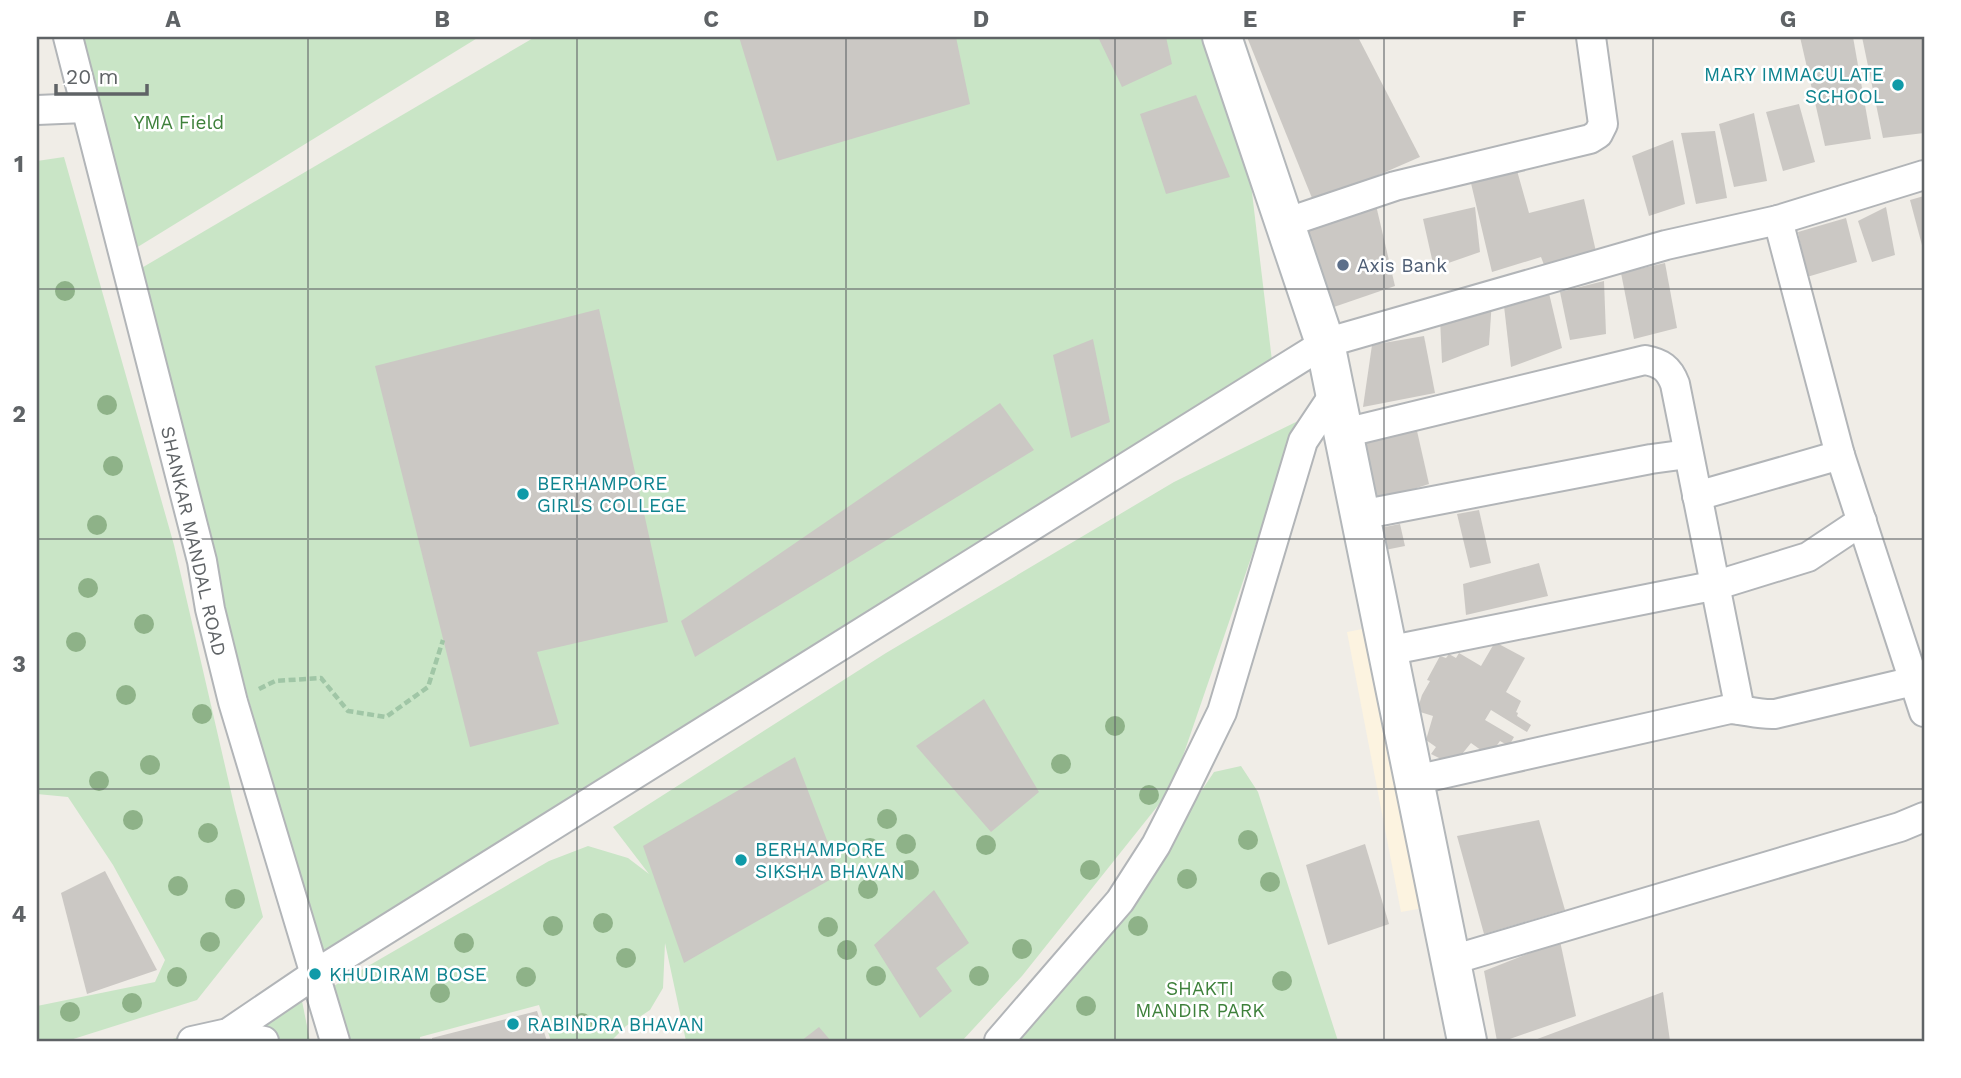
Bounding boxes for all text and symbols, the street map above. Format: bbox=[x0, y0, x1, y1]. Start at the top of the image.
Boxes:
text: A bbox=[165, 6, 181, 33]
text: B bbox=[434, 6, 450, 33]
text: C bbox=[703, 6, 719, 33]
text: D bbox=[973, 6, 989, 33]
text: E bbox=[1243, 6, 1257, 33]
text: F bbox=[1512, 6, 1526, 33]
text: G bbox=[1780, 6, 1796, 33]
scale bar bbox=[56, 52, 147, 96]
place label: MARY IMMACULATE SCHOOL bbox=[1704, 63, 1884, 108]
text: 20 m bbox=[66, 64, 118, 89]
marker: MARY IMMACULATE SCHOOL bbox=[1890, 77, 1906, 93]
park label: YMA Field bbox=[134, 111, 224, 134]
text: 1 bbox=[14, 151, 24, 178]
place label: Axis Bank bbox=[1357, 254, 1447, 277]
marker: Axis Bank bbox=[1335, 257, 1351, 273]
text: 2 bbox=[12, 401, 26, 428]
street label: SHANKAR MANDAL ROAD bbox=[156, 424, 231, 658]
place label: BERHAMPORE GIRLS COLLEGE bbox=[537, 472, 687, 517]
marker: BERHAMPORE GIRLS COLLEGE bbox=[515, 486, 531, 502]
text: 3 bbox=[12, 651, 26, 678]
place label: BERHAMPORE SIKSHA BHAVAN bbox=[755, 838, 905, 883]
marker: BERHAMPORE SIKSHA BHAVAN bbox=[733, 852, 749, 868]
text: 4 bbox=[12, 901, 27, 928]
place label: KHUDIRAM BOSE bbox=[329, 963, 487, 986]
marker: KHUDIRAM BOSE bbox=[307, 966, 323, 982]
park label: SHAKTI MANDIR PARK bbox=[1135, 977, 1265, 1022]
place label: RABINDRA BHAVAN bbox=[527, 1013, 704, 1036]
marker: RABINDRA BHAVAN bbox=[505, 1016, 521, 1032]

